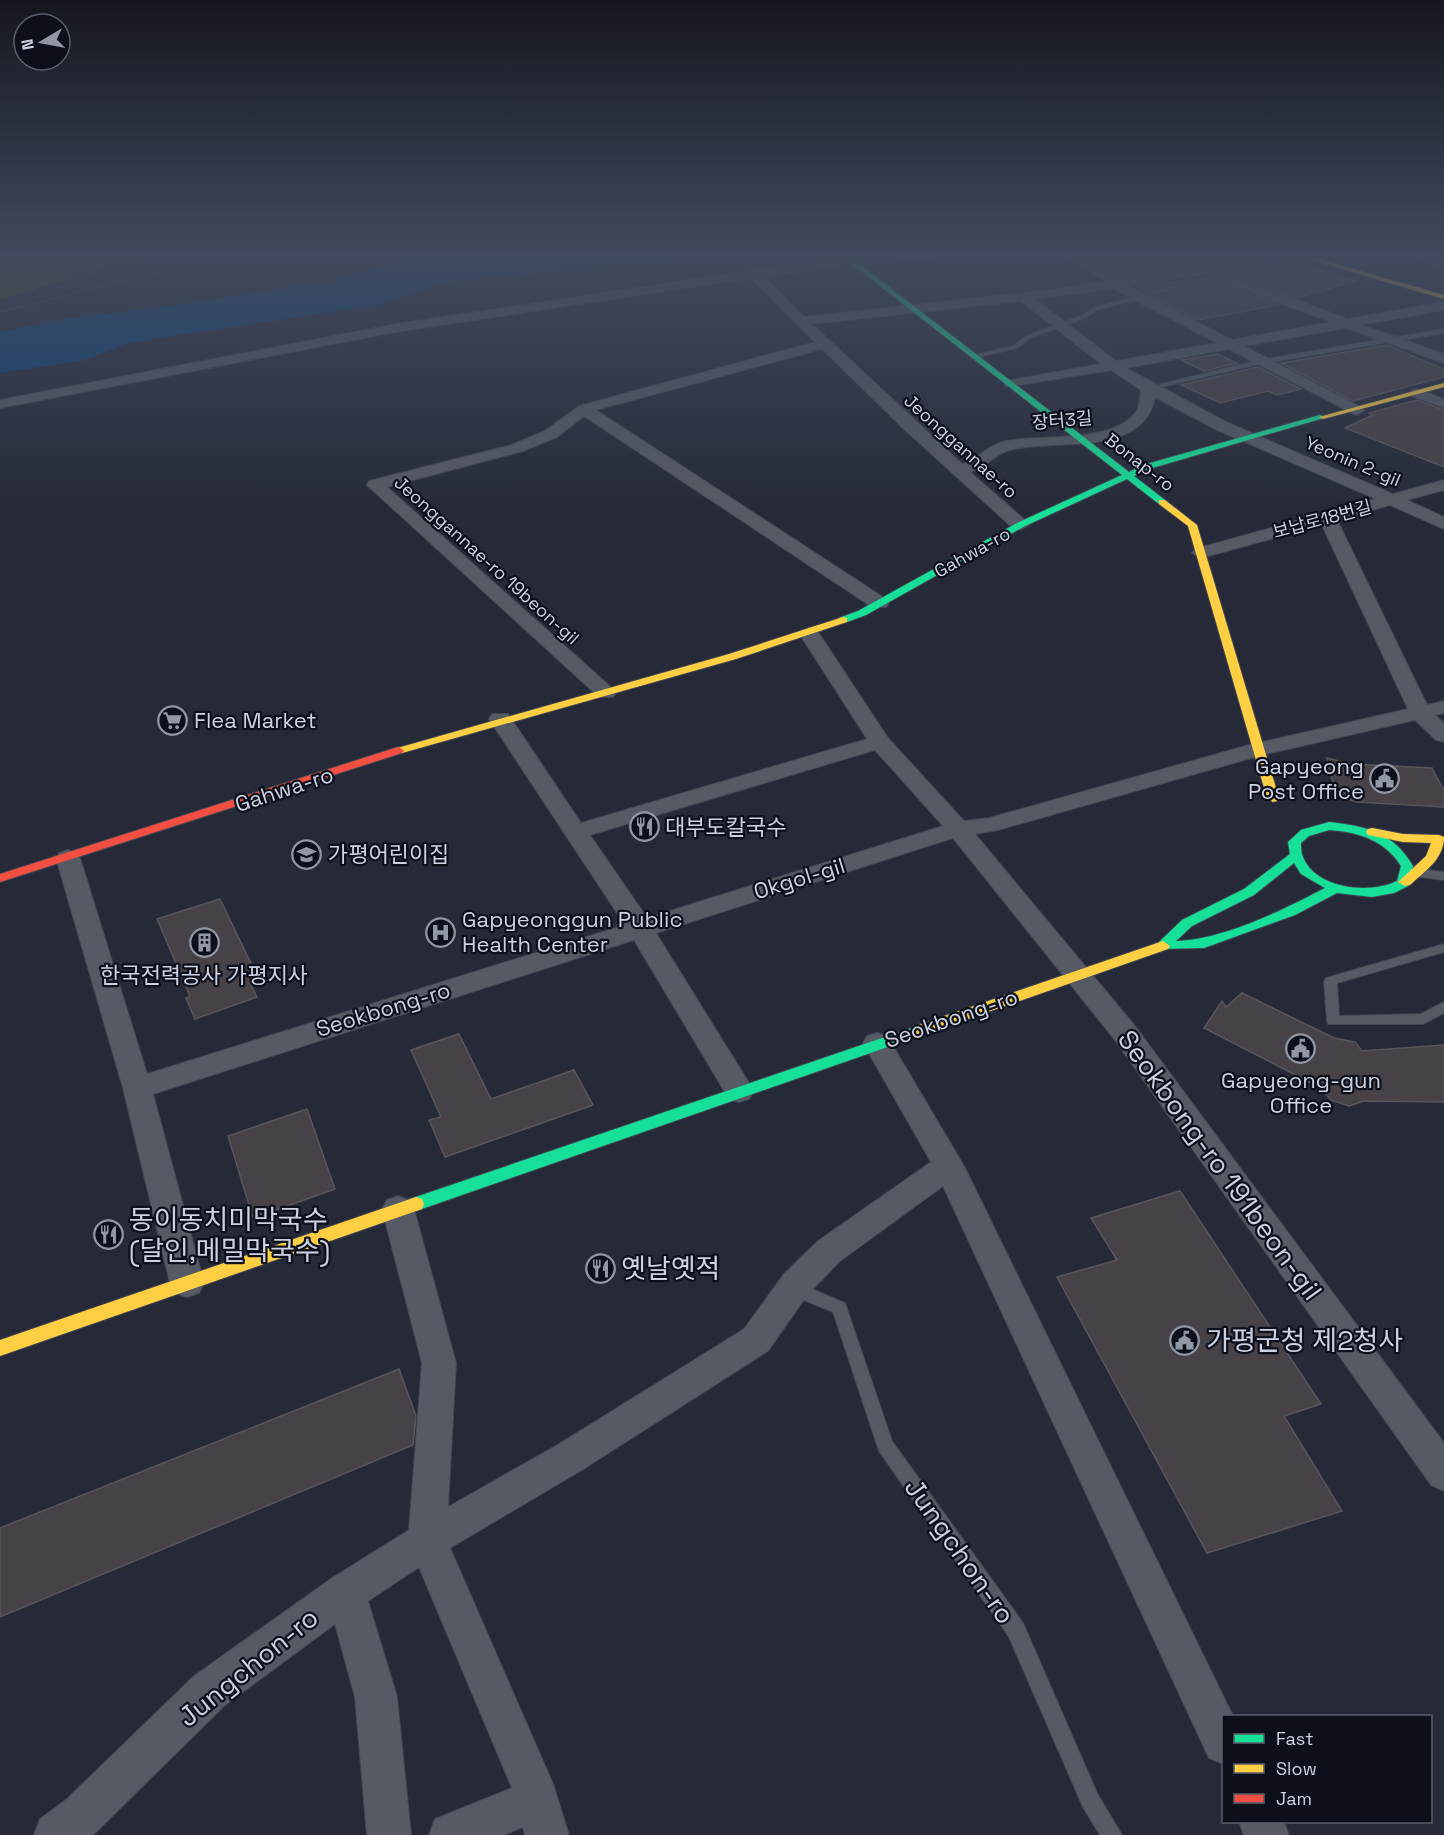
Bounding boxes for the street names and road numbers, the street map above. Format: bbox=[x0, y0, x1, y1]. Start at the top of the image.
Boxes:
street label: Jeonggannae-ro bbox=[899, 389, 1023, 503]
street label: 장터3길 bbox=[1031, 406, 1093, 434]
street label: Bonap-ro bbox=[1101, 428, 1179, 496]
street label: Yeonin 2-gil bbox=[1302, 431, 1404, 491]
street label: Jeonggannae-ro 19beon-gil bbox=[390, 471, 584, 649]
street label: 보납로18번길 bbox=[1270, 495, 1374, 543]
street label: Gahwa-ro bbox=[930, 522, 1014, 582]
street label: Gahwa-ro bbox=[231, 760, 337, 818]
street label: Okgol-gil bbox=[750, 851, 848, 905]
street label: Seokbong-ro bbox=[313, 975, 453, 1043]
street label: Seokbong-ro bbox=[881, 982, 1021, 1054]
street label: Seokbong-ro 191beon-gil bbox=[1110, 1023, 1330, 1307]
street label: Jungchon-ro bbox=[897, 1471, 1023, 1631]
street label: Jungchon-ro bbox=[171, 1600, 325, 1734]

